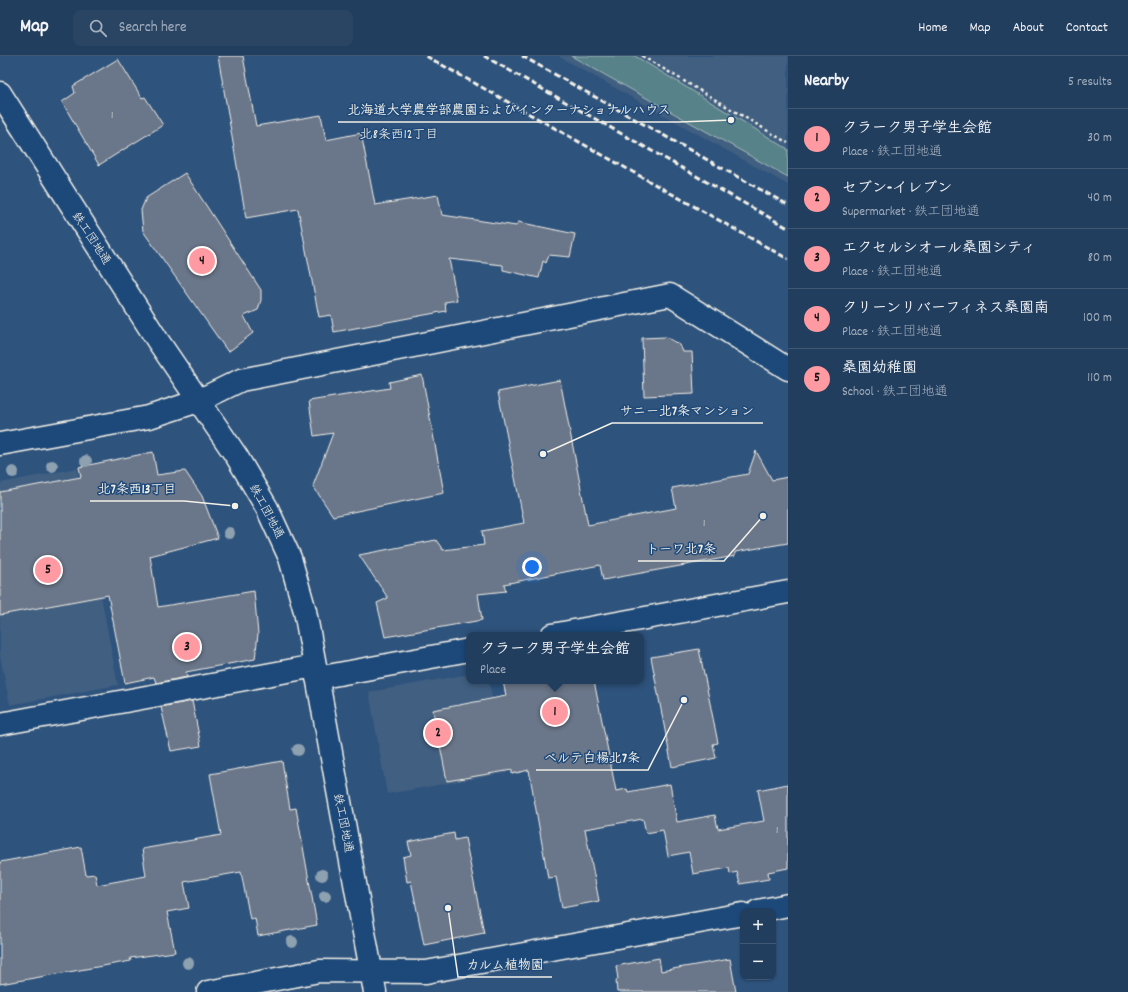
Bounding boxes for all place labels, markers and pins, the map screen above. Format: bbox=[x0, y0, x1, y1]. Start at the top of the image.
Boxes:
callout: 北海道大学農学部農園およびインターナショナルハウス bbox=[338, 97, 679, 122]
pin: 4 bbox=[189, 246, 215, 276]
callout: サニー北7条マンション bbox=[612, 398, 763, 423]
callout: 北7条西13丁目 bbox=[90, 476, 184, 501]
callout: トーワ北7条 bbox=[638, 536, 724, 561]
pin: 5 bbox=[35, 555, 61, 585]
pin: 3 bbox=[174, 632, 200, 662]
pin: 1 bbox=[542, 697, 568, 727]
pin: 2 bbox=[425, 718, 451, 748]
callout: ベルテ白楊北7条 bbox=[536, 745, 648, 770]
callout: カルム植物園 bbox=[458, 952, 552, 977]

